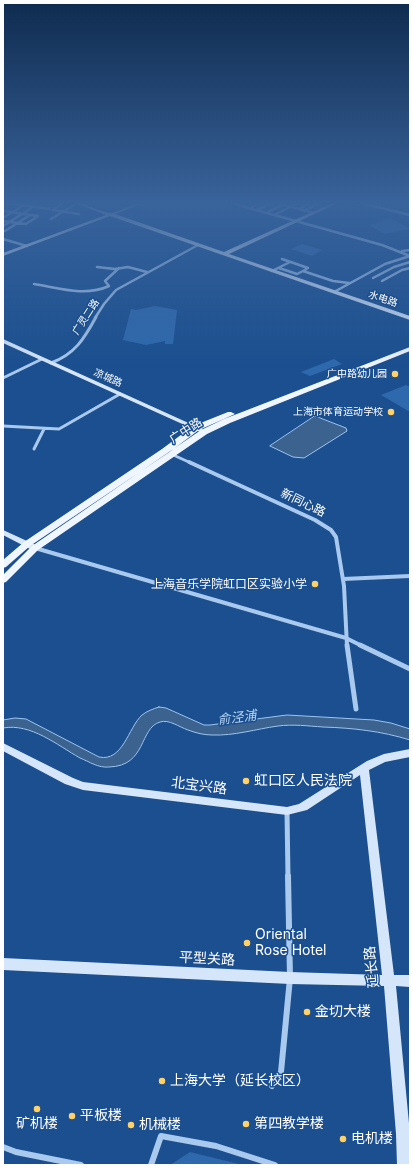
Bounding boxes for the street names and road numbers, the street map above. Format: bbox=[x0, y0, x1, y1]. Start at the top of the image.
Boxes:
street label: 水电路 bbox=[367, 288, 399, 310]
street label: 广灵二路 bbox=[70, 297, 102, 337]
street label: 凉城路 bbox=[92, 366, 124, 390]
street label: 广中路 bbox=[167, 415, 205, 447]
street label: 新同心路 bbox=[278, 486, 328, 520]
street label: 北宝兴路 bbox=[170, 774, 228, 798]
street label: 延长路 bbox=[361, 945, 383, 989]
street label: 平型关路 bbox=[179, 949, 235, 969]

